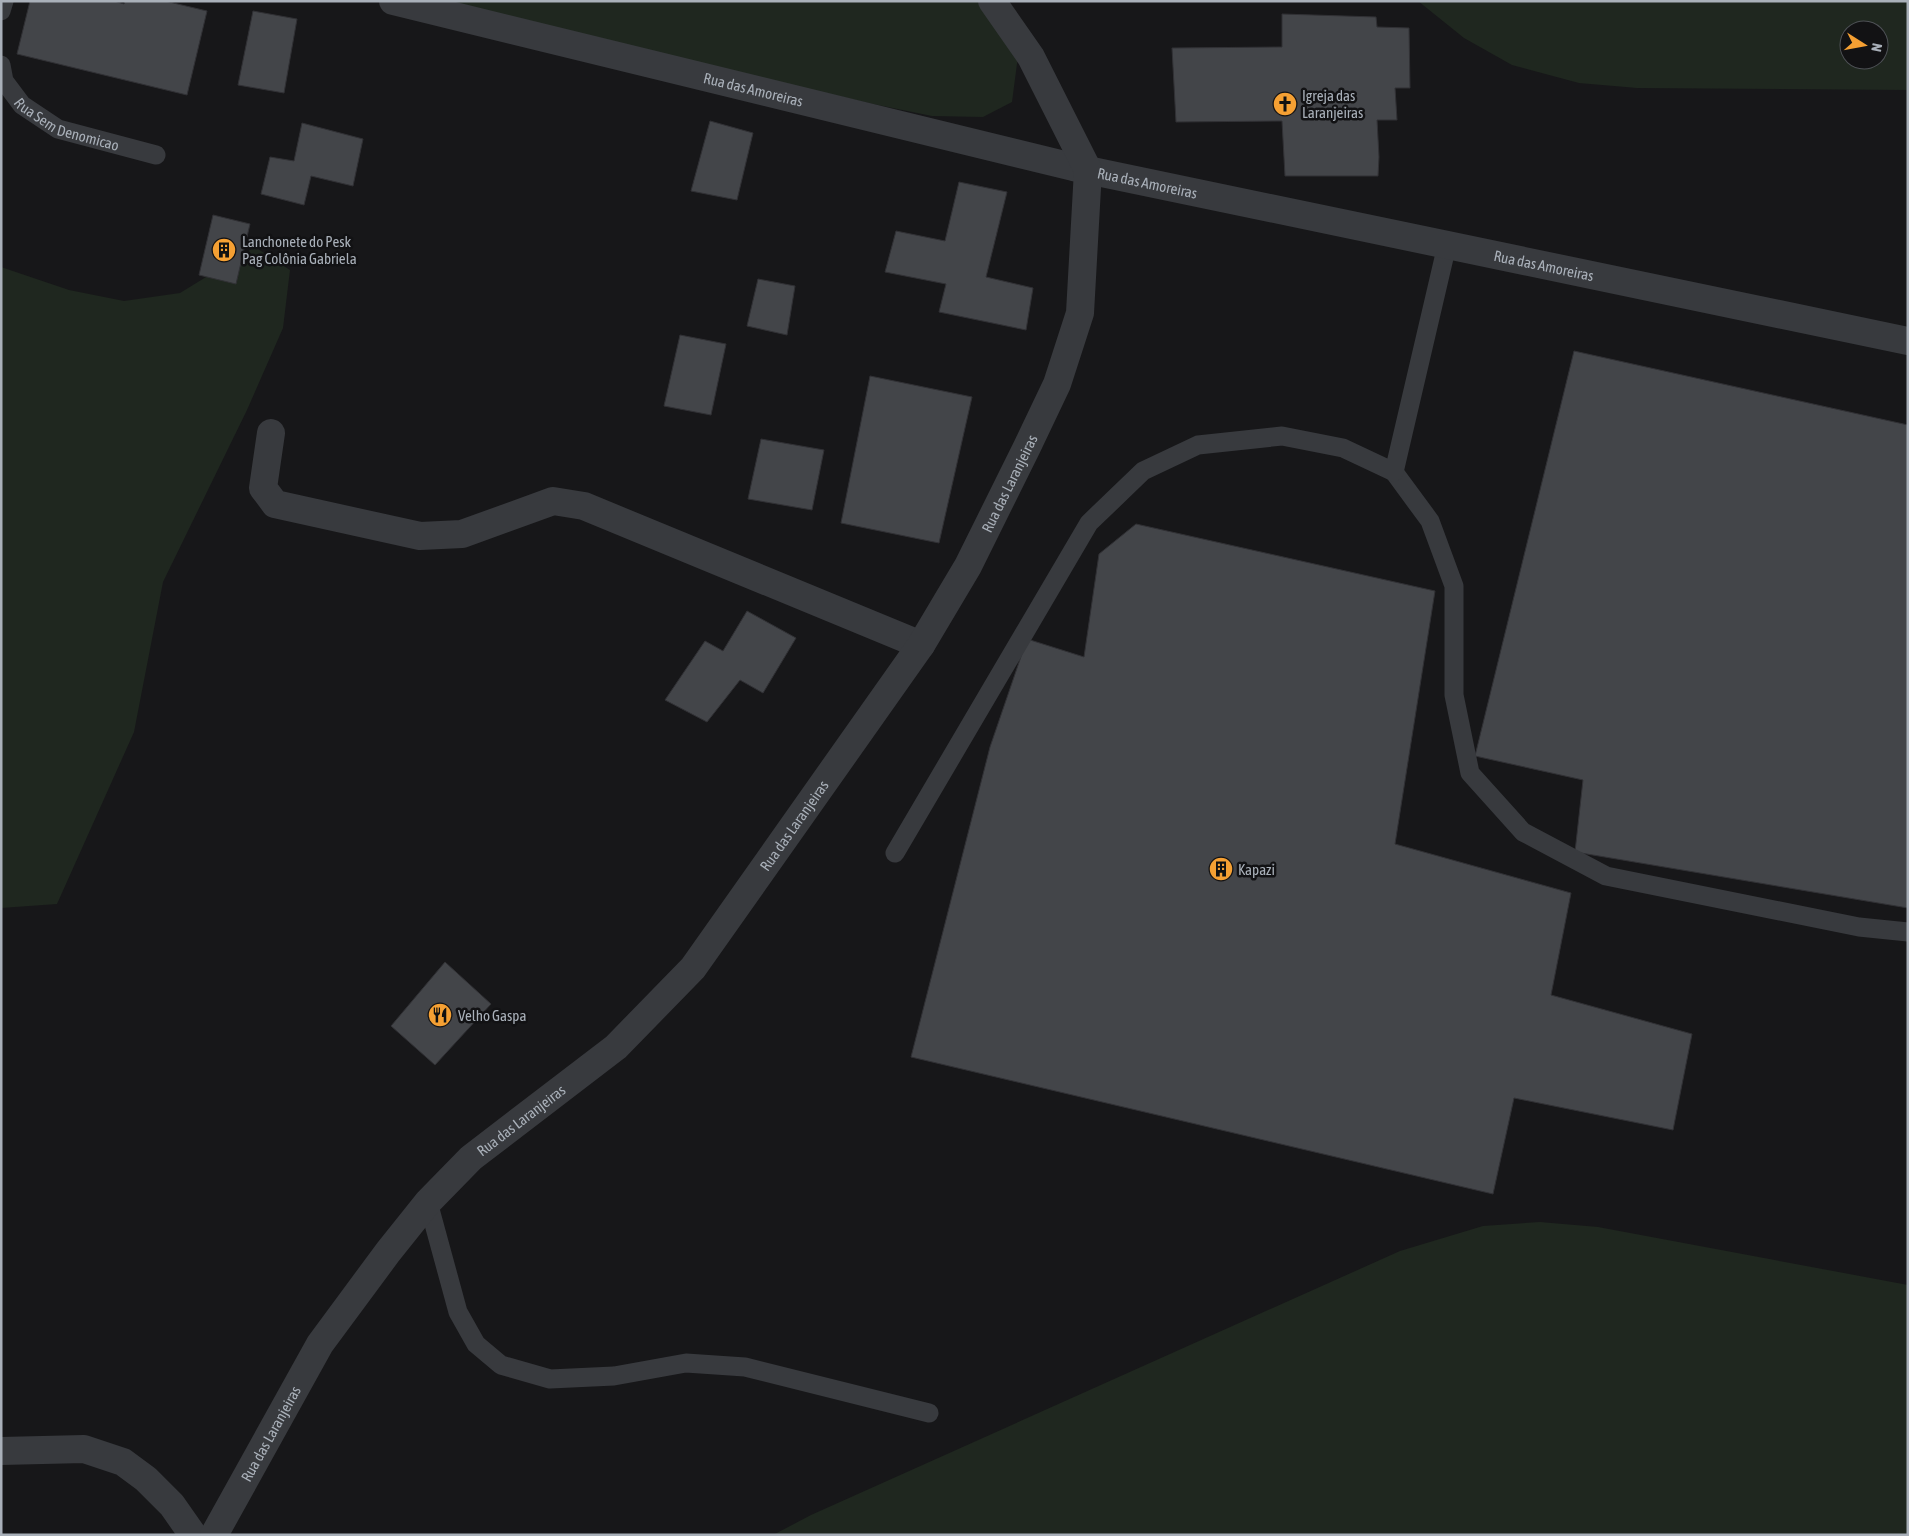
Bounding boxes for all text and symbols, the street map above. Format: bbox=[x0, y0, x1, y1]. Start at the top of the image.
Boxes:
north arrow bbox=[1839, 20, 1889, 70]
text: N bbox=[1868, 42, 1885, 53]
street label: Rua das Amoreiras bbox=[702, 69, 805, 109]
place label: Igreja das Laranjeiras bbox=[1302, 87, 1363, 121]
church icon: Igreja das Laranjeiras bbox=[1272, 91, 1298, 117]
street label: Rua Sem Denomicao bbox=[11, 94, 121, 153]
street label: Rua das Amoreiras bbox=[1096, 164, 1199, 201]
place label: Lanchonete do Pesk Pag Colônia Gabriela bbox=[242, 233, 357, 267]
building icon: Lanchonete do Pesk Pag Colônia Gabriela bbox=[211, 237, 237, 263]
street label: Rua das Amoreiras bbox=[1492, 246, 1595, 284]
street label: Rua das Laranjeiras bbox=[978, 432, 1040, 535]
street label: Rua das Laranjeiras bbox=[756, 777, 831, 874]
building icon: Kapazi bbox=[1208, 856, 1234, 882]
place label: Kapazi bbox=[1238, 861, 1275, 878]
restaurant icon: Velho Gaspa bbox=[427, 1002, 453, 1028]
place label: Velho Gaspa bbox=[458, 1007, 526, 1024]
street label: Rua das Laranjeiras bbox=[473, 1081, 568, 1159]
street label: Rua das Laranjeiras bbox=[237, 1383, 304, 1484]

